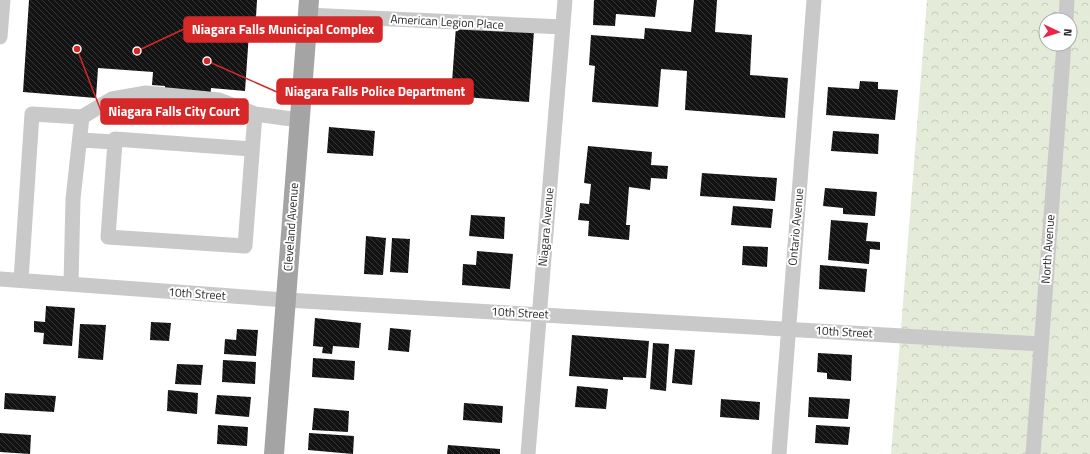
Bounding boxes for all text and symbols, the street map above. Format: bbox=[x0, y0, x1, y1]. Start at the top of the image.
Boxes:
street label: American Legion Place bbox=[390, 9, 504, 34]
north arrow bbox=[1038, 12, 1078, 52]
callout: Niagara Falls Municipal Complex bbox=[184, 17, 382, 42]
text: Niagara Falls Municipal Complex bbox=[192, 19, 374, 39]
text: N bbox=[1060, 28, 1076, 37]
callout: Niagara Falls Police Department bbox=[277, 79, 473, 104]
text: Niagara Falls Police Department bbox=[285, 81, 466, 101]
callout: Niagara Falls City Court bbox=[101, 99, 248, 124]
text: Niagara Falls City Court bbox=[108, 101, 240, 121]
street label: Cleveland Avenue bbox=[278, 182, 303, 272]
street label: Niagara Avenue bbox=[533, 187, 558, 267]
street label: Ontario Avenue bbox=[783, 187, 808, 267]
street label: North Avenue bbox=[1036, 214, 1059, 284]
street label: 10th Street bbox=[168, 282, 227, 305]
street label: 10th Street bbox=[491, 302, 550, 324]
street label: 10th Street bbox=[815, 321, 874, 343]

